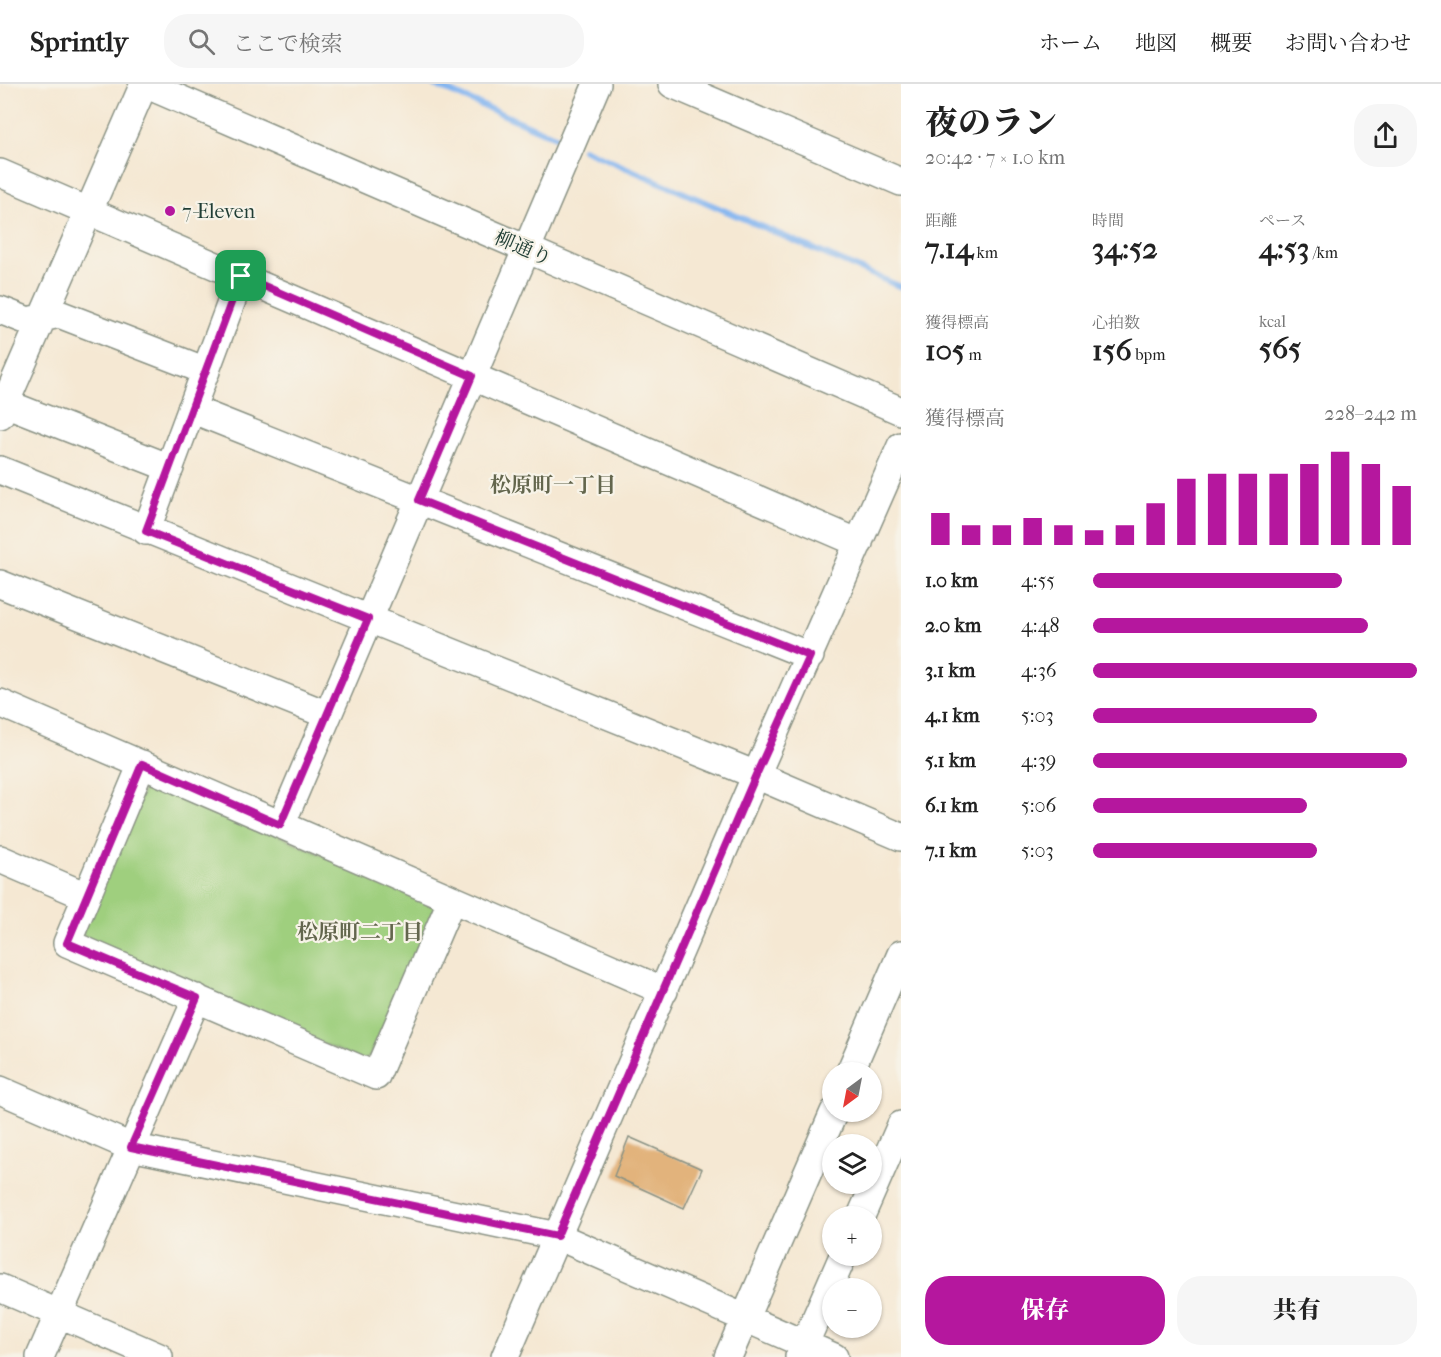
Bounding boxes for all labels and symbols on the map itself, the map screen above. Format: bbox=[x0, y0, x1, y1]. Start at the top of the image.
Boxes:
place label: 7-Eleven bbox=[182, 200, 256, 223]
marker: 7-Eleven bbox=[163, 204, 177, 218]
street label: 柳通り bbox=[491, 226, 555, 270]
pin bbox=[215, 250, 266, 301]
district label: 松原町一丁目 bbox=[490, 473, 616, 497]
district label: 松原町二丁目 bbox=[297, 920, 423, 944]
north arrow bbox=[822, 1062, 882, 1122]

